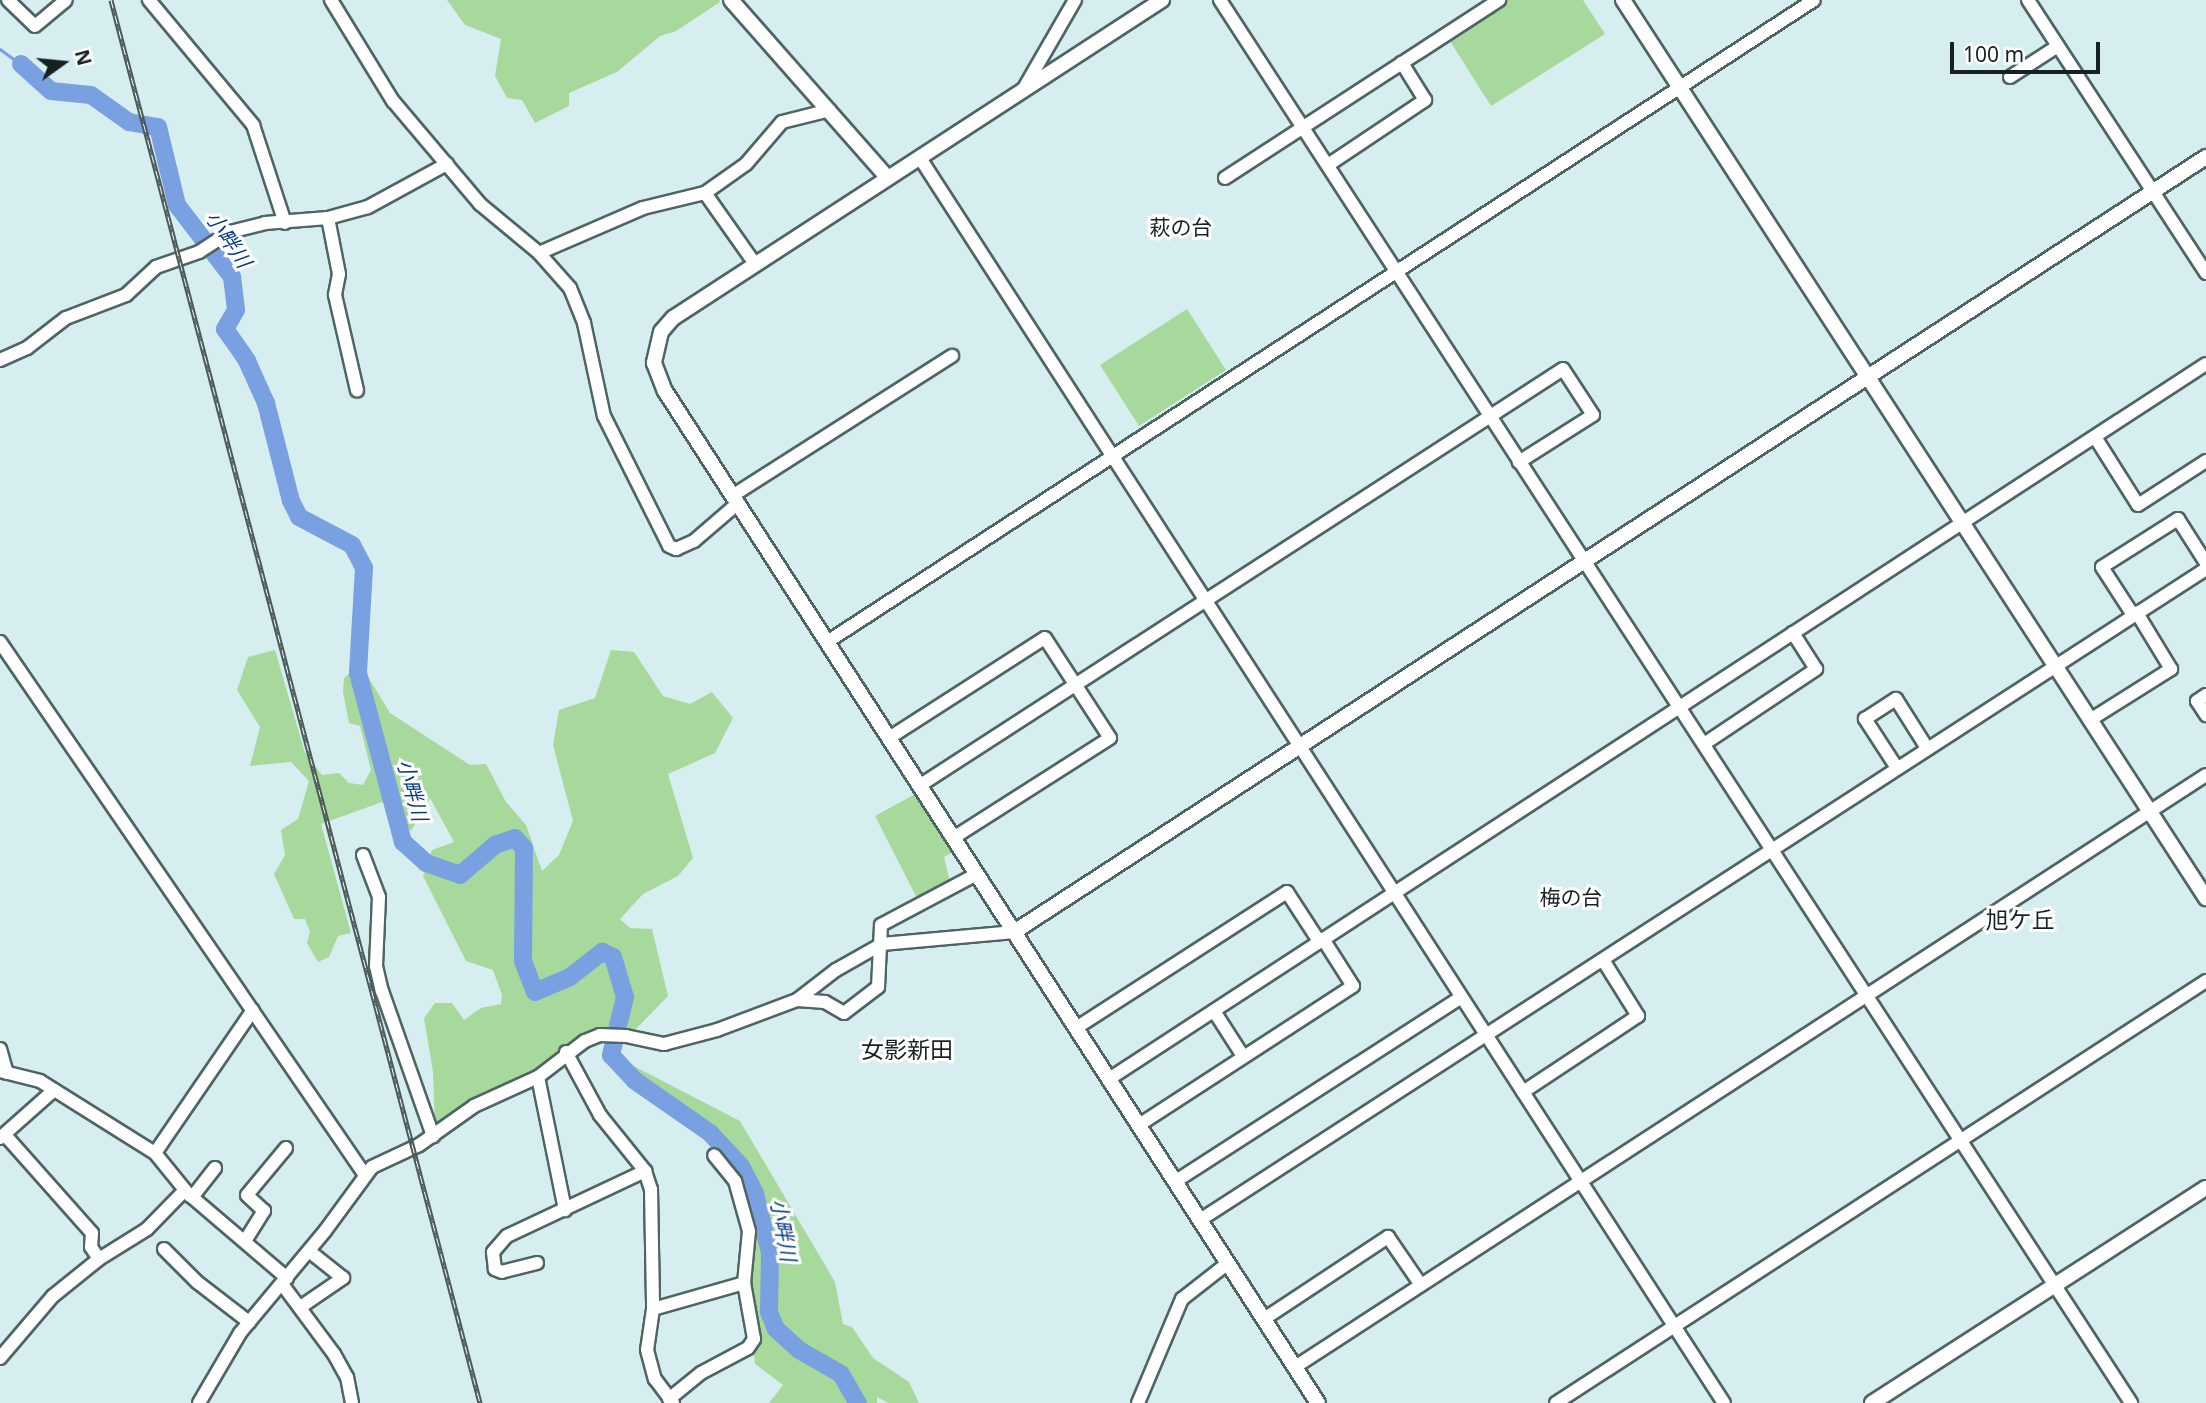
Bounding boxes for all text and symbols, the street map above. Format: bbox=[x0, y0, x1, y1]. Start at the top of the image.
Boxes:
north arrow bbox=[28, 28, 98, 98]
scale bar bbox=[1954, 28, 2104, 72]
text: 100 m bbox=[1963, 40, 2024, 68]
text: N bbox=[69, 47, 98, 68]
water label: 小畔川 bbox=[201, 206, 257, 272]
district label: 萩の台 bbox=[1150, 214, 1212, 240]
water label: 小畔川 bbox=[393, 756, 433, 824]
district label: 梅の台 bbox=[1540, 884, 1602, 910]
district label: 旭ケ丘 bbox=[1986, 905, 2054, 933]
district label: 女影新田 bbox=[861, 1035, 953, 1063]
water label: 小畔川 bbox=[766, 1197, 802, 1263]

